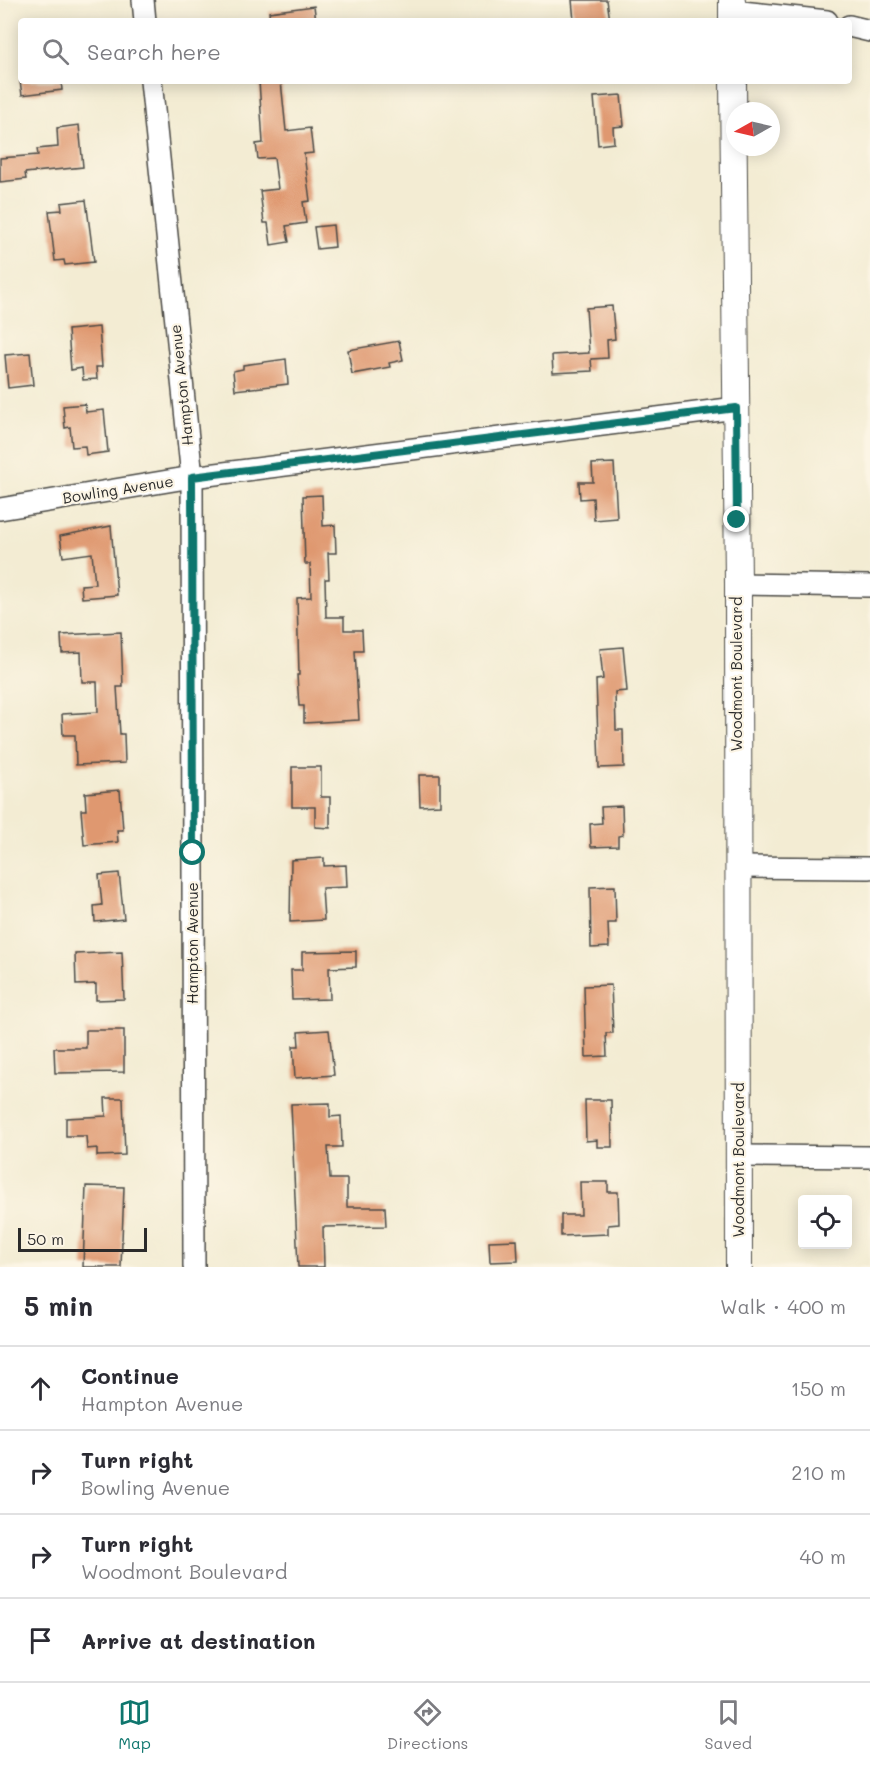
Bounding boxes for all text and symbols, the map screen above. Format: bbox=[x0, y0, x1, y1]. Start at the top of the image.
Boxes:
search box bbox=[18, 18, 852, 84]
icon: search bbox=[39, 35, 72, 68]
text: Search here bbox=[87, 37, 221, 66]
north arrow bbox=[726, 102, 780, 156]
street label: Hampton Avenue bbox=[165, 324, 197, 447]
street label: Bowling Avenue bbox=[61, 470, 175, 508]
route end bbox=[723, 506, 749, 532]
street label: Woodmont Boulevard bbox=[726, 597, 746, 751]
route start bbox=[179, 839, 205, 865]
street label: Hampton Avenue bbox=[182, 882, 202, 1004]
street label: Woodmont Boulevard bbox=[728, 1083, 748, 1237]
map controls bbox=[798, 1195, 852, 1249]
button: locate bbox=[798, 1195, 852, 1249]
scale bar bbox=[18, 1225, 147, 1252]
text: 50 m bbox=[27, 1228, 64, 1249]
text: 5 min bbox=[24, 1289, 93, 1323]
text: Walk · 400 m bbox=[720, 1293, 846, 1319]
text: Continue bbox=[81, 1361, 179, 1390]
icon: ahead bbox=[24, 1372, 57, 1405]
text: 150 m bbox=[791, 1375, 846, 1401]
text: Hampton Avenue bbox=[81, 1390, 243, 1416]
text: Turn right bbox=[81, 1445, 193, 1474]
icon: right bbox=[24, 1456, 57, 1489]
text: 210 m bbox=[791, 1459, 846, 1485]
text: Bowling Avenue bbox=[81, 1474, 230, 1500]
text: Turn right bbox=[81, 1529, 193, 1558]
icon: right bbox=[24, 1540, 57, 1573]
text: 40 m bbox=[800, 1543, 846, 1569]
text: Woodmont Boulevard bbox=[81, 1558, 287, 1584]
icon: arrive bbox=[24, 1624, 57, 1657]
text: Arrive at destination bbox=[81, 1626, 316, 1655]
tab: Map bbox=[118, 1696, 151, 1753]
tab: Directions bbox=[387, 1696, 468, 1753]
tab: Saved bbox=[704, 1696, 752, 1753]

